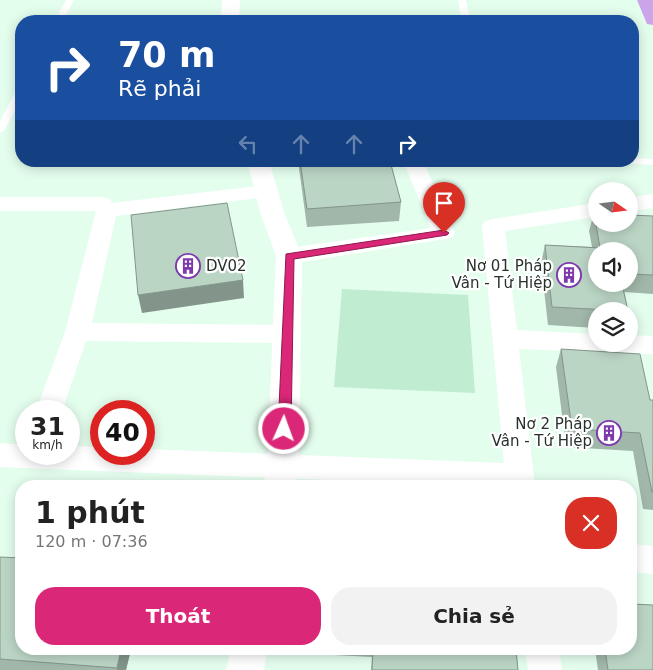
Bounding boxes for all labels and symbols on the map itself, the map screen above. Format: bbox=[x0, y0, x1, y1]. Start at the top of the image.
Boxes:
pin bbox=[423, 182, 465, 233]
north arrow bbox=[588, 182, 638, 232]
building icon: DV02 bbox=[175, 253, 201, 279]
place label: DV02 bbox=[206, 257, 247, 275]
place label: Nơ 01 Pháp Vân - Tứ Hiệp bbox=[452, 257, 552, 292]
building icon: Nơ 01 Pháp Vân - Tứ Hiệp bbox=[556, 262, 582, 288]
speed limit sign: 40 bbox=[90, 400, 155, 465]
position arrow bbox=[257, 402, 309, 454]
place label: Nơ 2 Pháp Vân - Tứ Hiệp bbox=[492, 415, 592, 450]
building icon: Nơ 2 Pháp Vân - Tứ Hiệp bbox=[596, 420, 622, 446]

